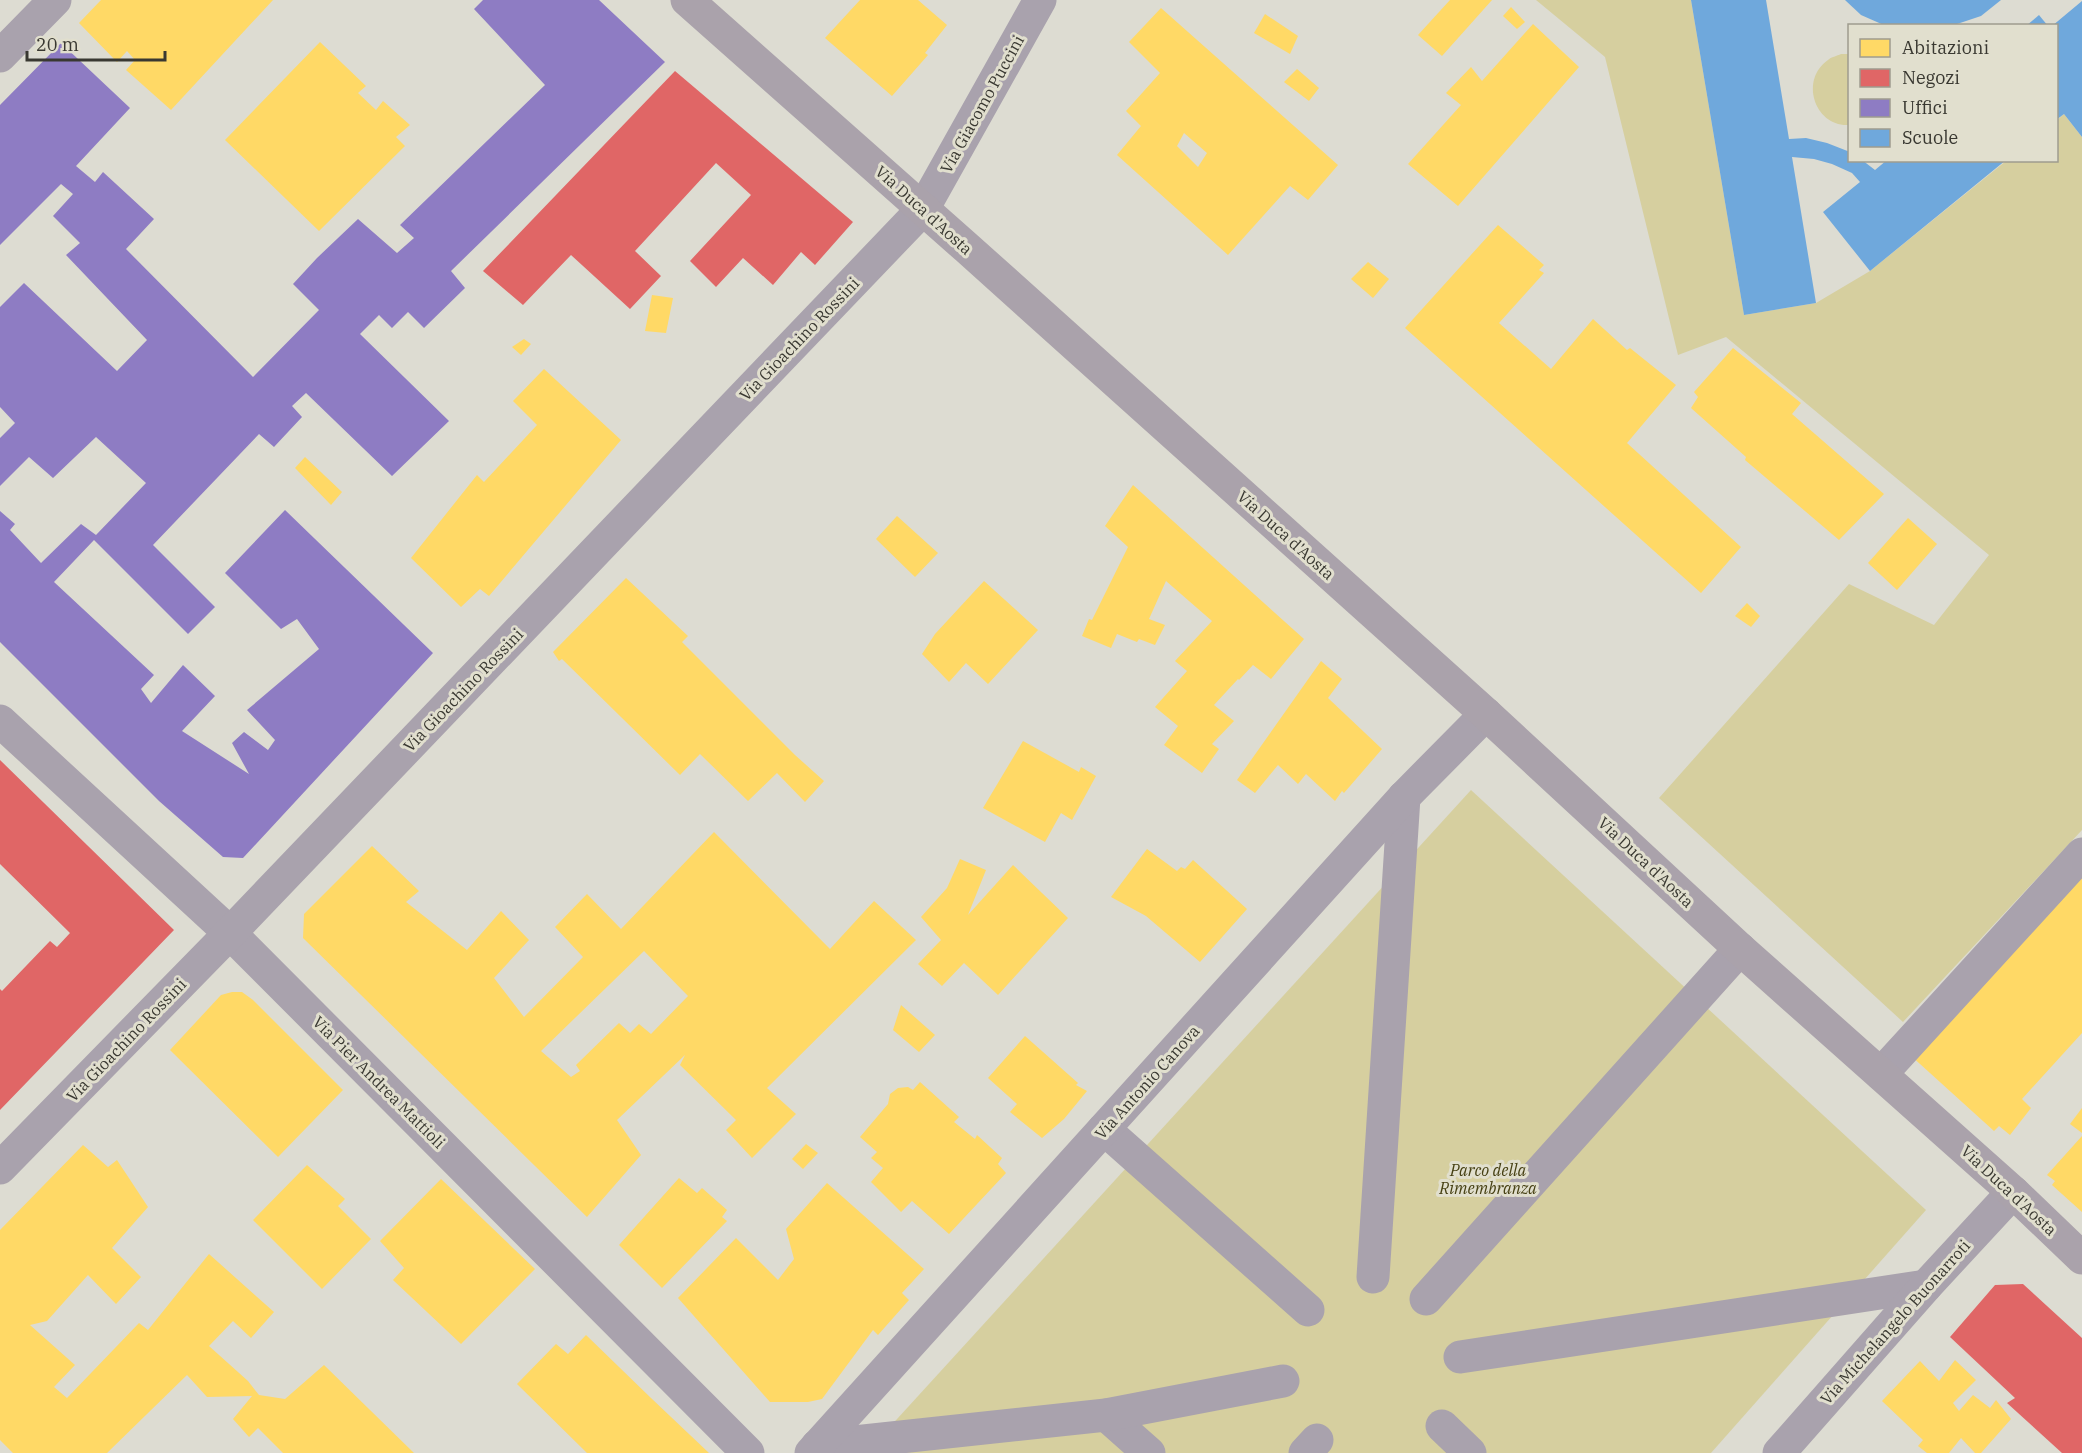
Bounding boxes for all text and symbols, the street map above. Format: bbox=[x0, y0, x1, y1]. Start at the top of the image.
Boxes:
scale bar bbox=[27, 24, 165, 62]
legend bbox=[1848, 24, 2058, 162]
street label: Via Giacomo Puccini bbox=[936, 31, 1028, 177]
text: 20 m bbox=[36, 33, 79, 56]
text: Abitazioni bbox=[1902, 36, 1989, 59]
text: Negozi bbox=[1902, 66, 1960, 89]
text: Uffici bbox=[1902, 96, 1948, 119]
text: Scuole bbox=[1902, 126, 1958, 149]
street label: Via Duca d'Aosta bbox=[871, 161, 977, 259]
street label: Via Gioachino Rossini bbox=[735, 273, 863, 405]
street label: Via Duca d'Aosta bbox=[1233, 486, 1339, 584]
street label: Via Gioachino Rossini bbox=[399, 624, 527, 756]
street label: Via Duca d'Aosta bbox=[1594, 812, 1698, 912]
street label: Via Gioachino Rossini bbox=[62, 974, 190, 1106]
street label: Via Pier Andrea Mattioli bbox=[309, 1012, 449, 1152]
street label: Via Antonio Canova bbox=[1090, 1021, 1204, 1143]
street label: Via Duca d'Aosta bbox=[1957, 1140, 2061, 1240]
park label: Parco della Rimembranza bbox=[1438, 1160, 1537, 1198]
street label: Via Michelangelo Buonarroti bbox=[1816, 1236, 1974, 1408]

